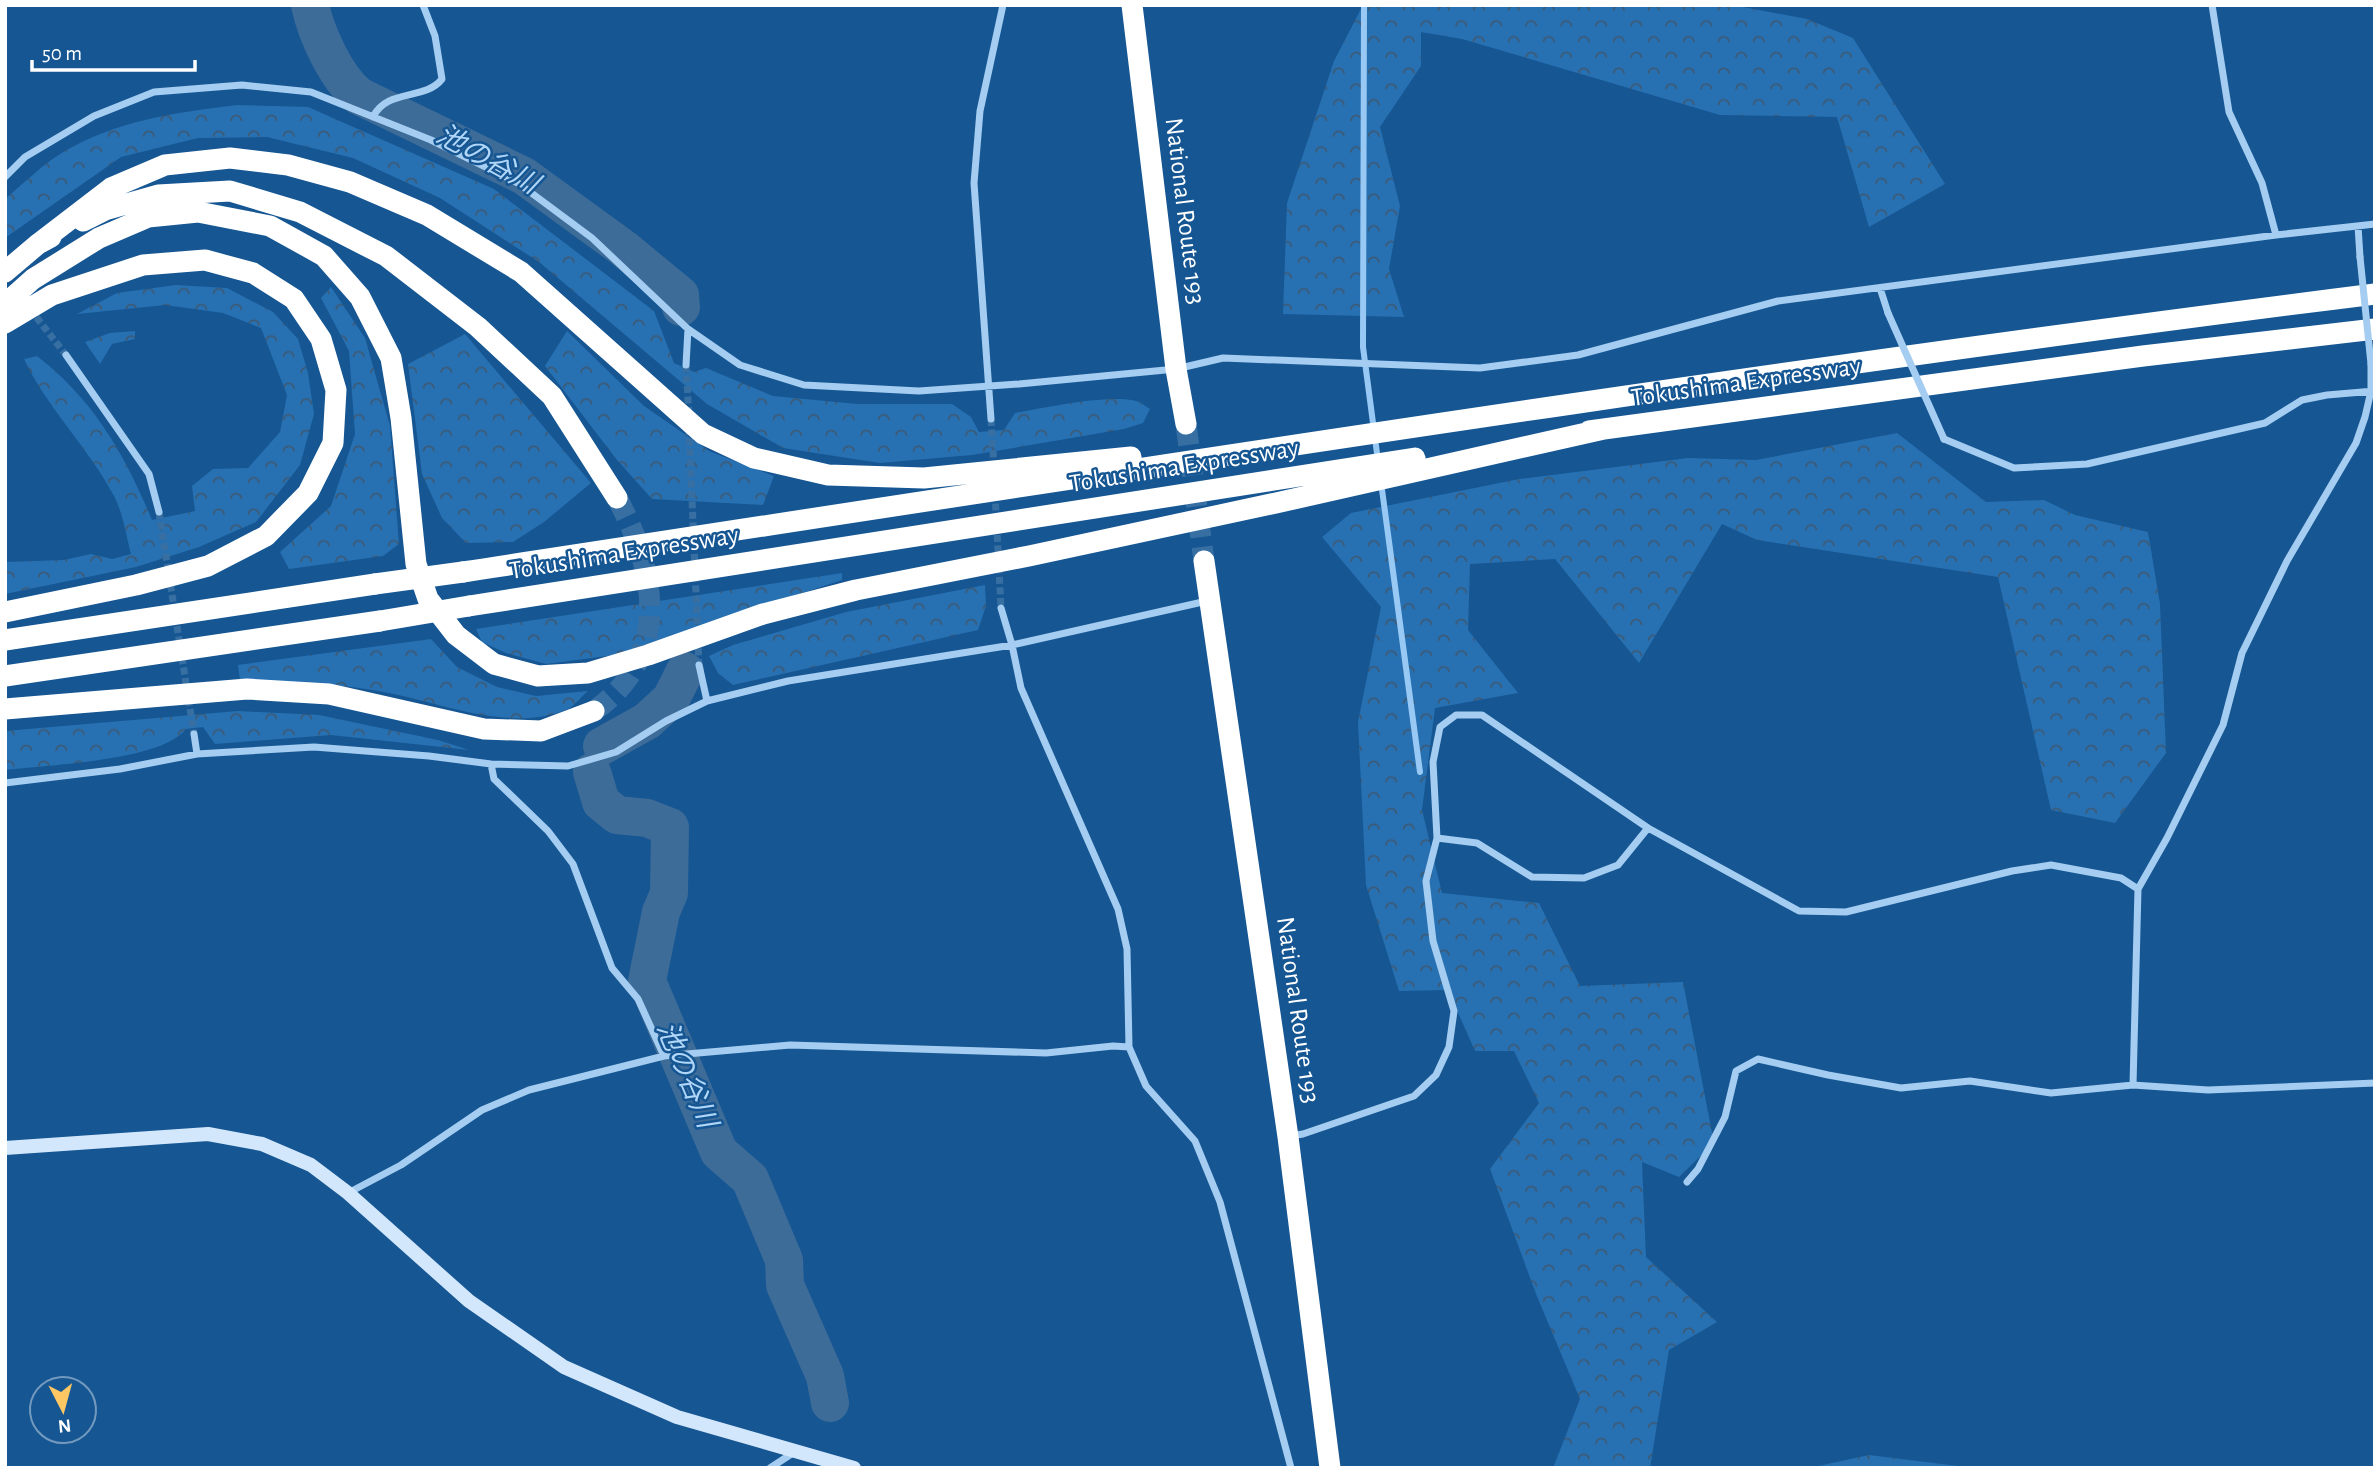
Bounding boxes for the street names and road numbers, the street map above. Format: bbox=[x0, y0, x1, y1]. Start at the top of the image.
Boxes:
street label: National Route 193 bbox=[1161, 116, 1209, 306]
street label: Tokushima Expressway bbox=[1629, 353, 1863, 411]
street label: Tokushima Expressway bbox=[1068, 435, 1300, 497]
street label: Tokushima Expressway bbox=[508, 522, 740, 584]
street label: National Route 193 bbox=[1272, 915, 1324, 1105]

